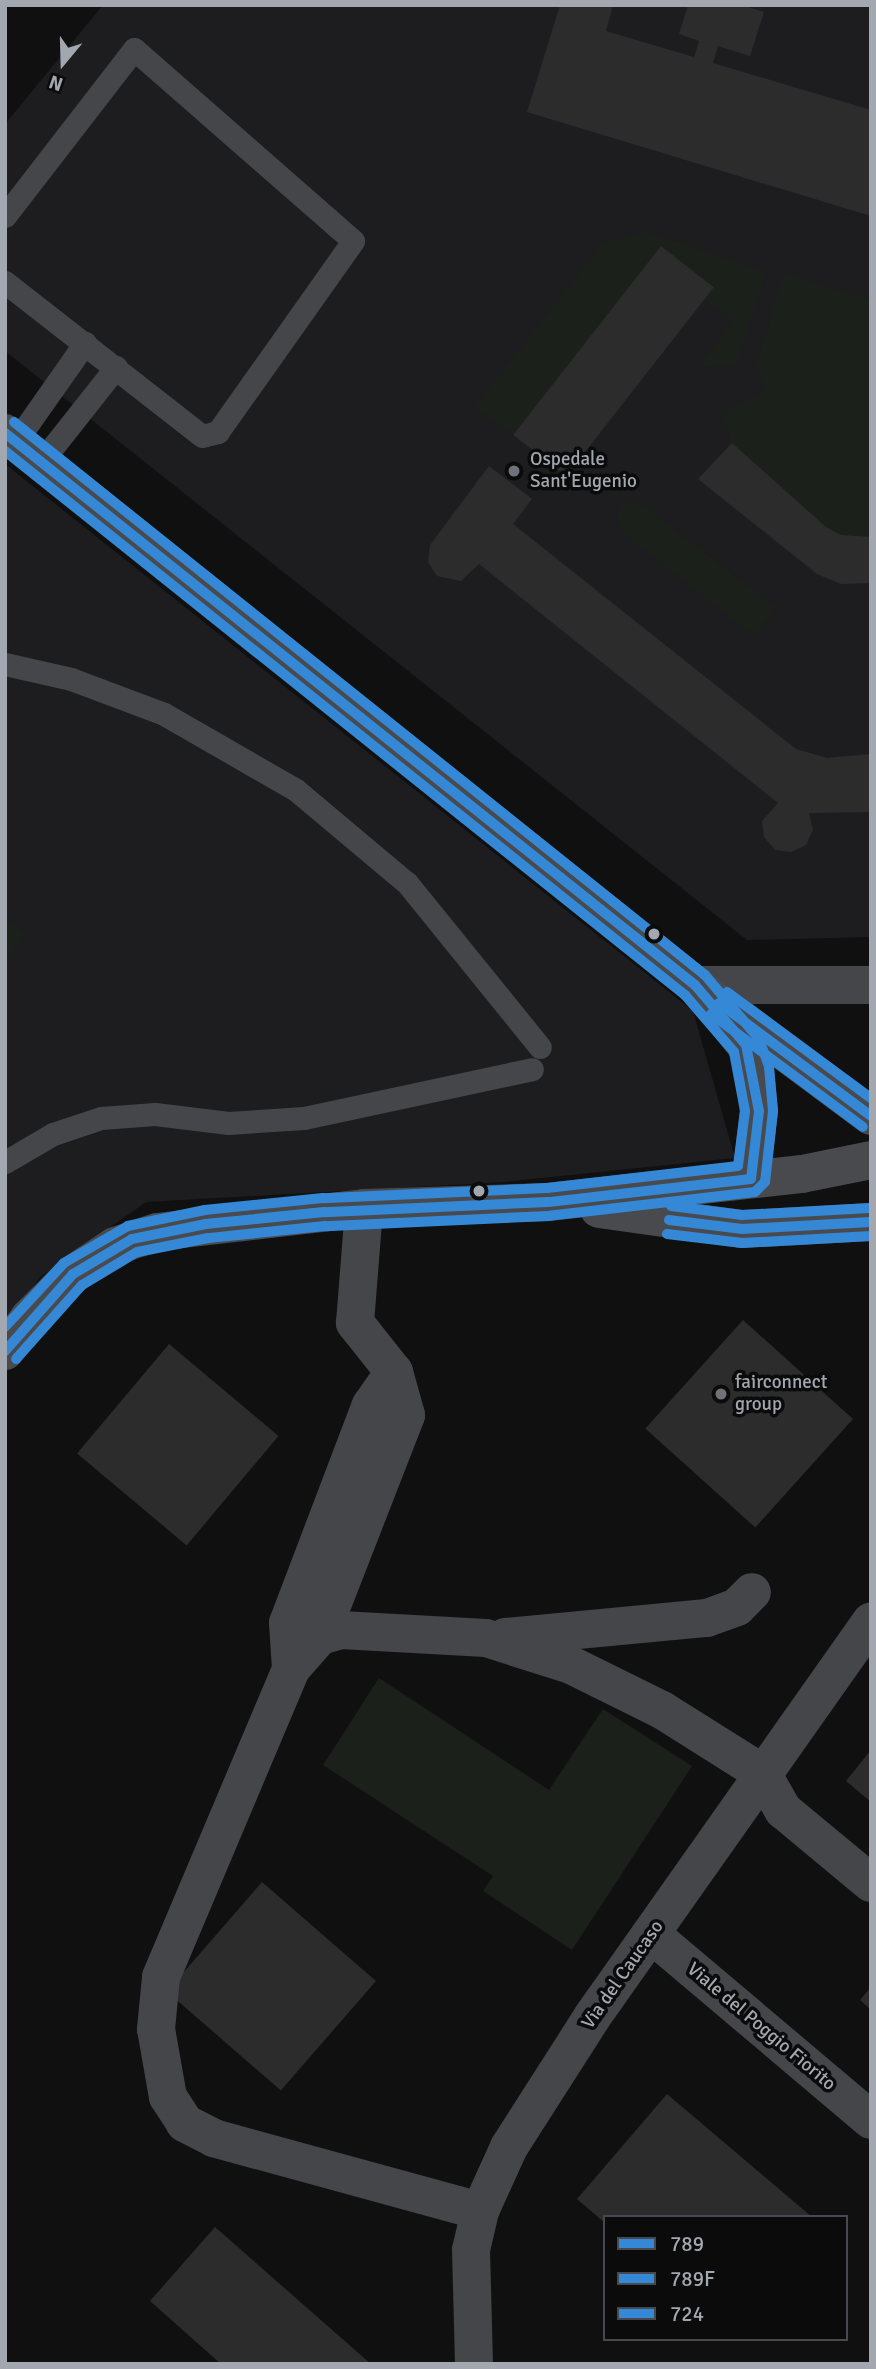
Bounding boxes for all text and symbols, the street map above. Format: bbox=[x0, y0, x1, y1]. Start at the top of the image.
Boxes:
north arrow bbox=[28, 28, 98, 98]
text: N bbox=[46, 69, 66, 96]
place label: Ospedale Sant'Eugenio bbox=[530, 449, 637, 493]
marker: Ospedale Sant'Eugenio bbox=[504, 461, 524, 481]
unlabelled marker bbox=[647, 927, 661, 941]
unlabelled marker bbox=[472, 1184, 486, 1198]
place label: fairconnect group bbox=[735, 1372, 827, 1416]
marker: fairconnect group bbox=[713, 1386, 729, 1402]
street label: Via del Caucaso bbox=[577, 1916, 669, 2034]
street label: Viale del Poggio Fiorito bbox=[682, 1958, 840, 2096]
legend bbox=[603, 2215, 848, 2341]
text: 789 bbox=[670, 2231, 704, 2257]
text: 789F bbox=[670, 2266, 715, 2292]
text: 724 bbox=[670, 2301, 704, 2327]

